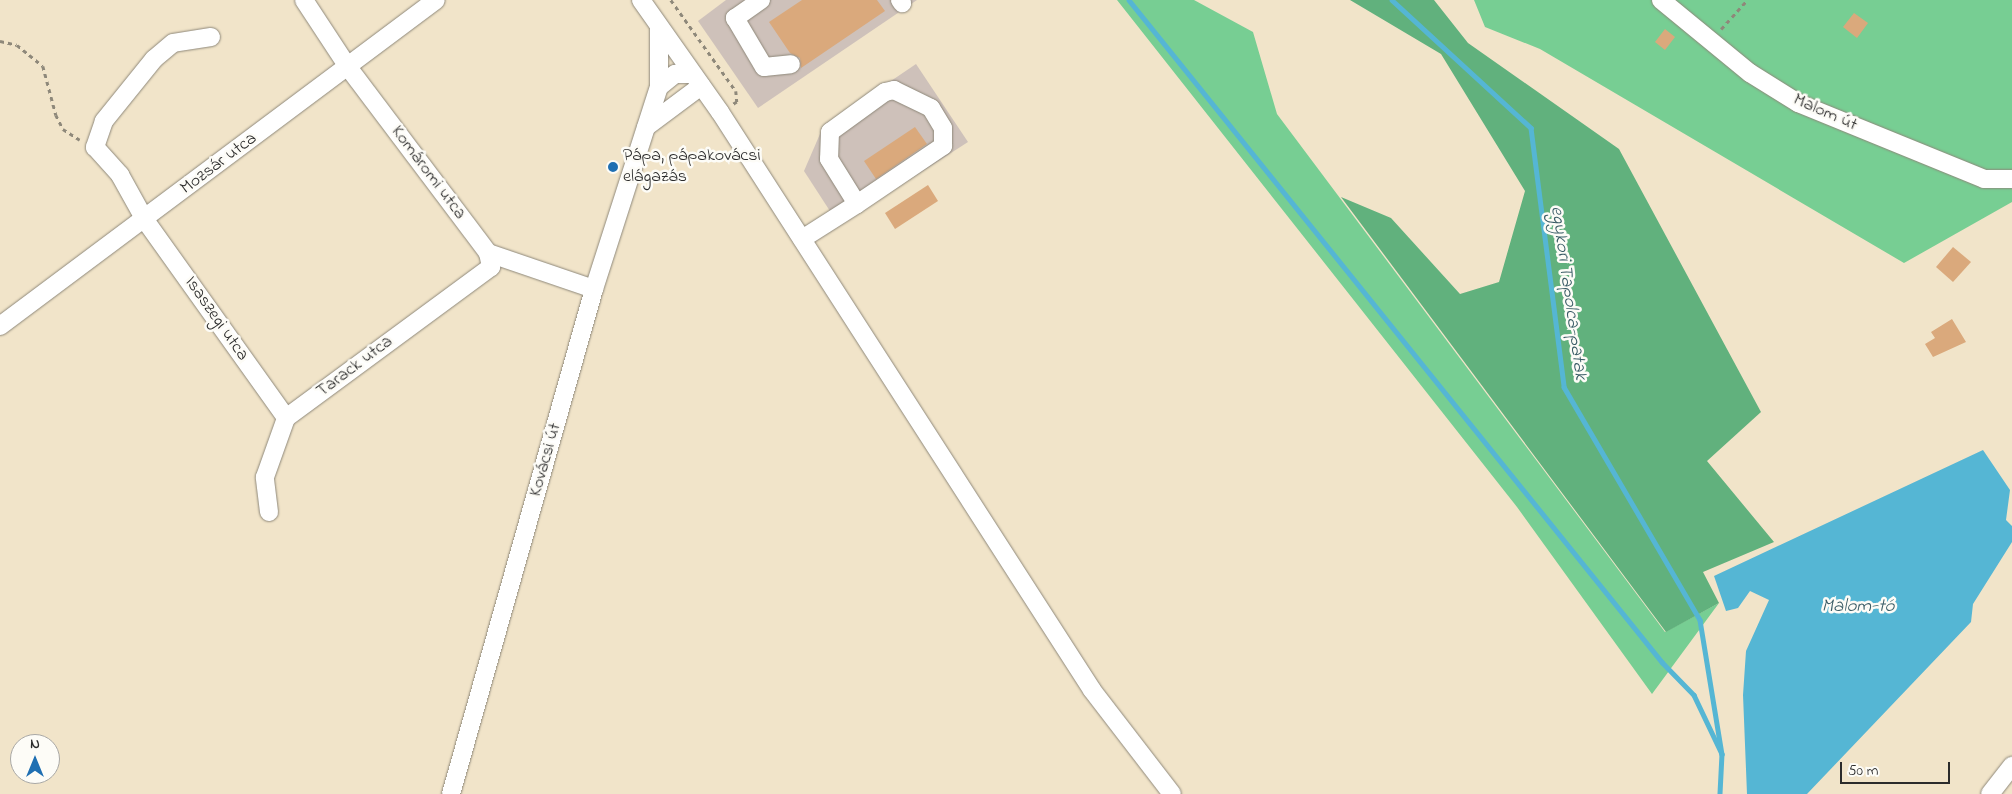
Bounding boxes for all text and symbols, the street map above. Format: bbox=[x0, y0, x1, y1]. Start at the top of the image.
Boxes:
street label: Malom út bbox=[1790, 89, 1860, 137]
street label: Komáromi utca bbox=[386, 122, 470, 224]
street label: Mozsár utca bbox=[176, 128, 262, 200]
place label: Pápa, pápakovácsi elágazás bbox=[623, 146, 761, 188]
marker: Pápa, pápakovácsi elágazás bbox=[607, 161, 619, 173]
water label: egykori Tapolca-patak bbox=[1545, 205, 1591, 381]
street label: Isaszegi utca bbox=[179, 273, 253, 365]
street label: Tarack utca bbox=[313, 331, 397, 403]
street label: Kovácsi út bbox=[525, 421, 567, 499]
water label: Malom-tó bbox=[1822, 596, 1894, 618]
north arrow bbox=[10, 734, 60, 784]
text: N bbox=[30, 734, 40, 755]
scale bar bbox=[1842, 752, 1952, 784]
text: 50 m bbox=[1848, 760, 1878, 782]

